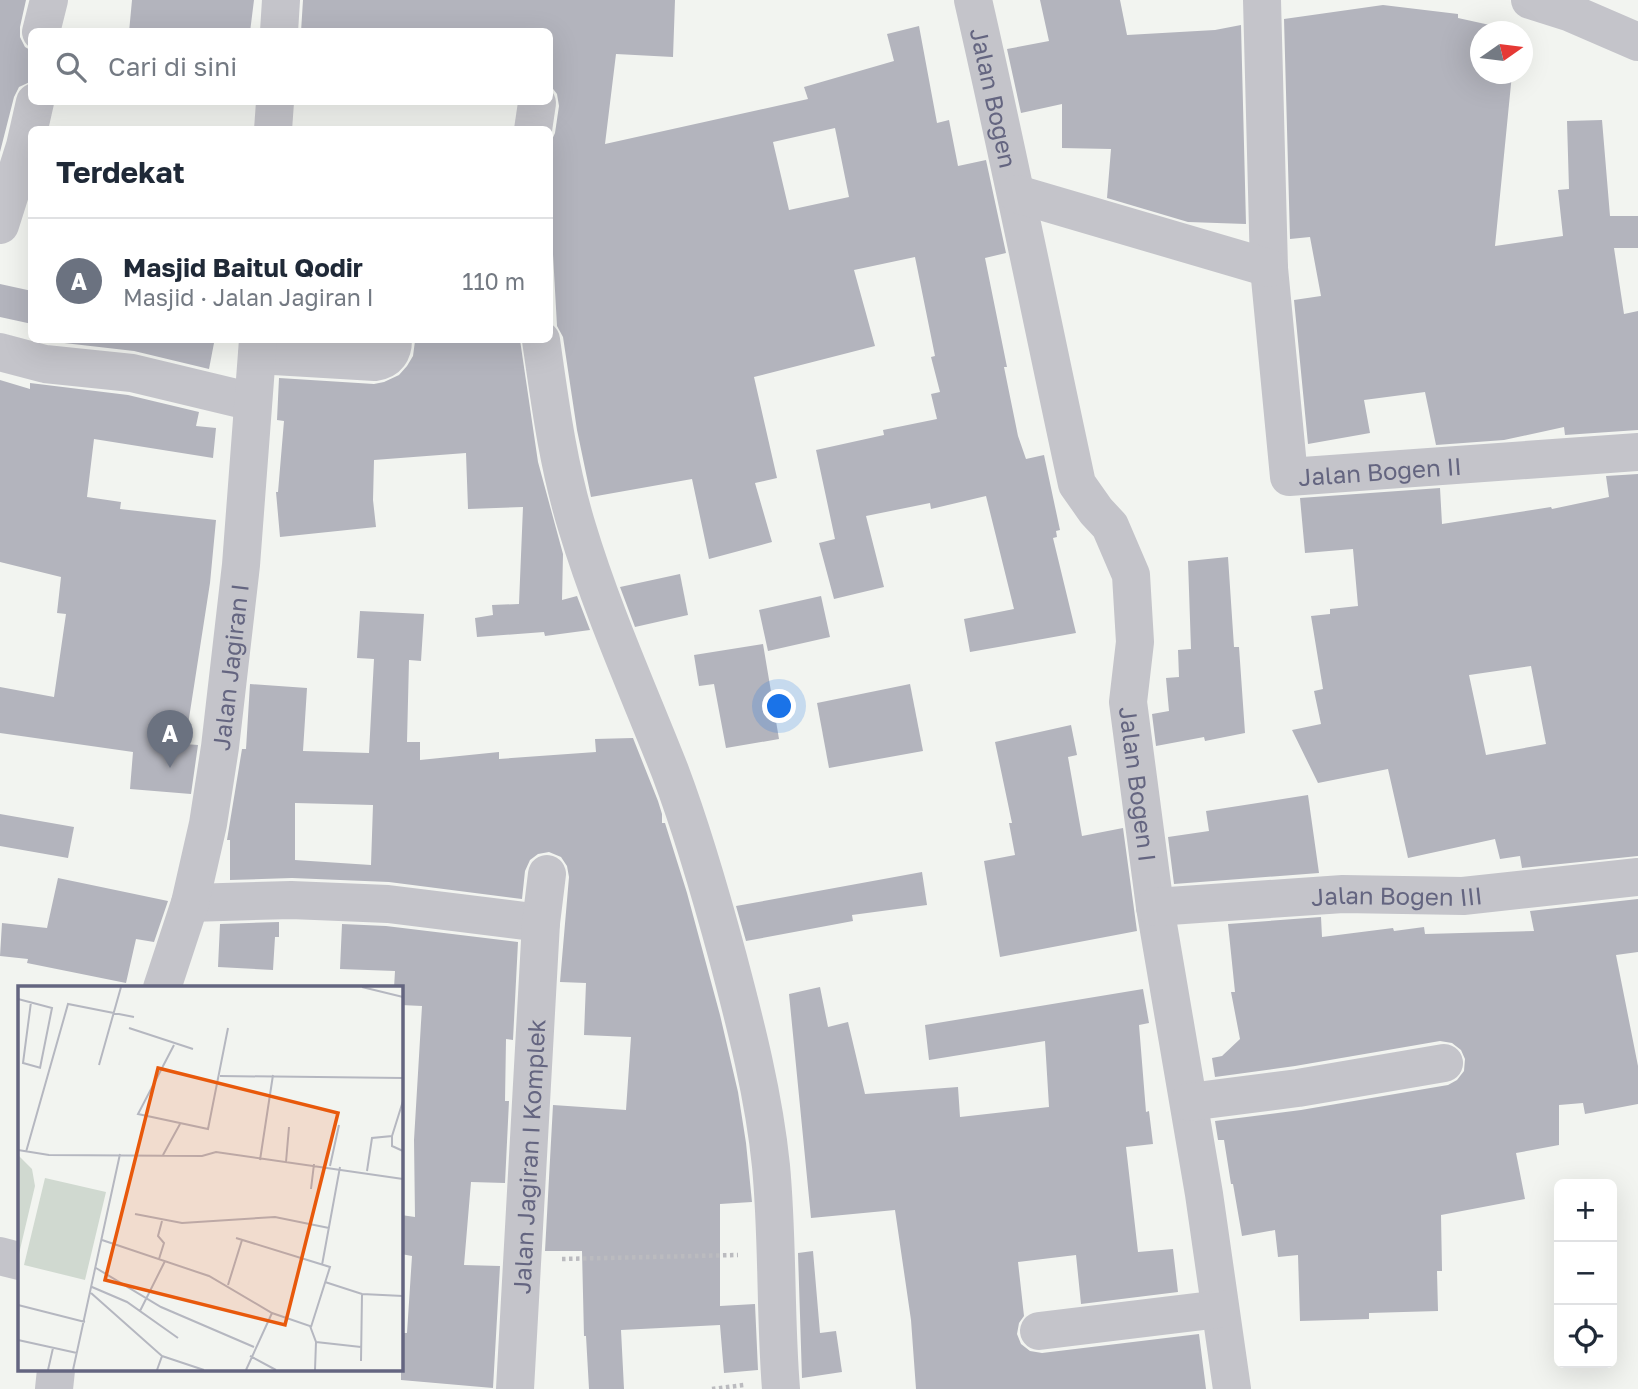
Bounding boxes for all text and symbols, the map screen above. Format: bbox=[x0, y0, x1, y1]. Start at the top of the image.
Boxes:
north arrow bbox=[1470, 21, 1533, 84]
street label: Jalan Bogen bbox=[965, 25, 1024, 170]
search box bbox=[28, 28, 553, 105]
icon: search bbox=[52, 48, 90, 86]
text: Cari di sini bbox=[108, 51, 237, 82]
text: Terdekat bbox=[56, 154, 185, 190]
text: Masjid Baitul Qodir bbox=[123, 252, 363, 283]
text: A bbox=[71, 267, 87, 295]
text: 110 m bbox=[462, 267, 525, 295]
text: Masjid · Jalan Jagiran I bbox=[123, 283, 374, 311]
street label: Jalan Bogen II bbox=[1297, 450, 1463, 491]
street label: Jalan Jagiran I bbox=[205, 582, 253, 752]
your location bbox=[762, 689, 796, 723]
street label: Jalan Bogen I bbox=[1114, 704, 1163, 863]
pin: A bbox=[147, 710, 193, 768]
street label: Jalan Bogen III bbox=[1310, 879, 1484, 911]
inset map bbox=[18, 986, 402, 1372]
street label: Jalan Jagiran I Komplek bbox=[506, 1018, 550, 1295]
map controls bbox=[1554, 1179, 1617, 1368]
button: + bbox=[1554, 1179, 1617, 1242]
button: − bbox=[1554, 1242, 1617, 1305]
button: locate bbox=[1554, 1305, 1617, 1368]

